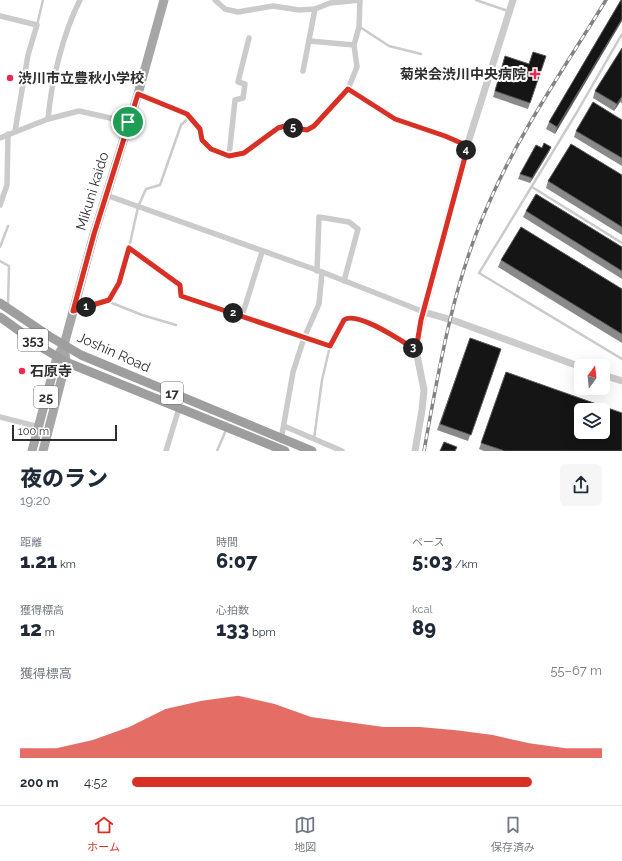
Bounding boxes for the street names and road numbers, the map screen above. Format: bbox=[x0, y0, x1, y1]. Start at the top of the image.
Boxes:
street label: Mikuni kaido bbox=[73, 150, 111, 232]
road number: 353 bbox=[18, 329, 48, 351]
street label: Joshin Road bbox=[75, 329, 153, 375]
road number: 17 bbox=[161, 382, 183, 404]
road number: 25 bbox=[34, 386, 58, 408]

